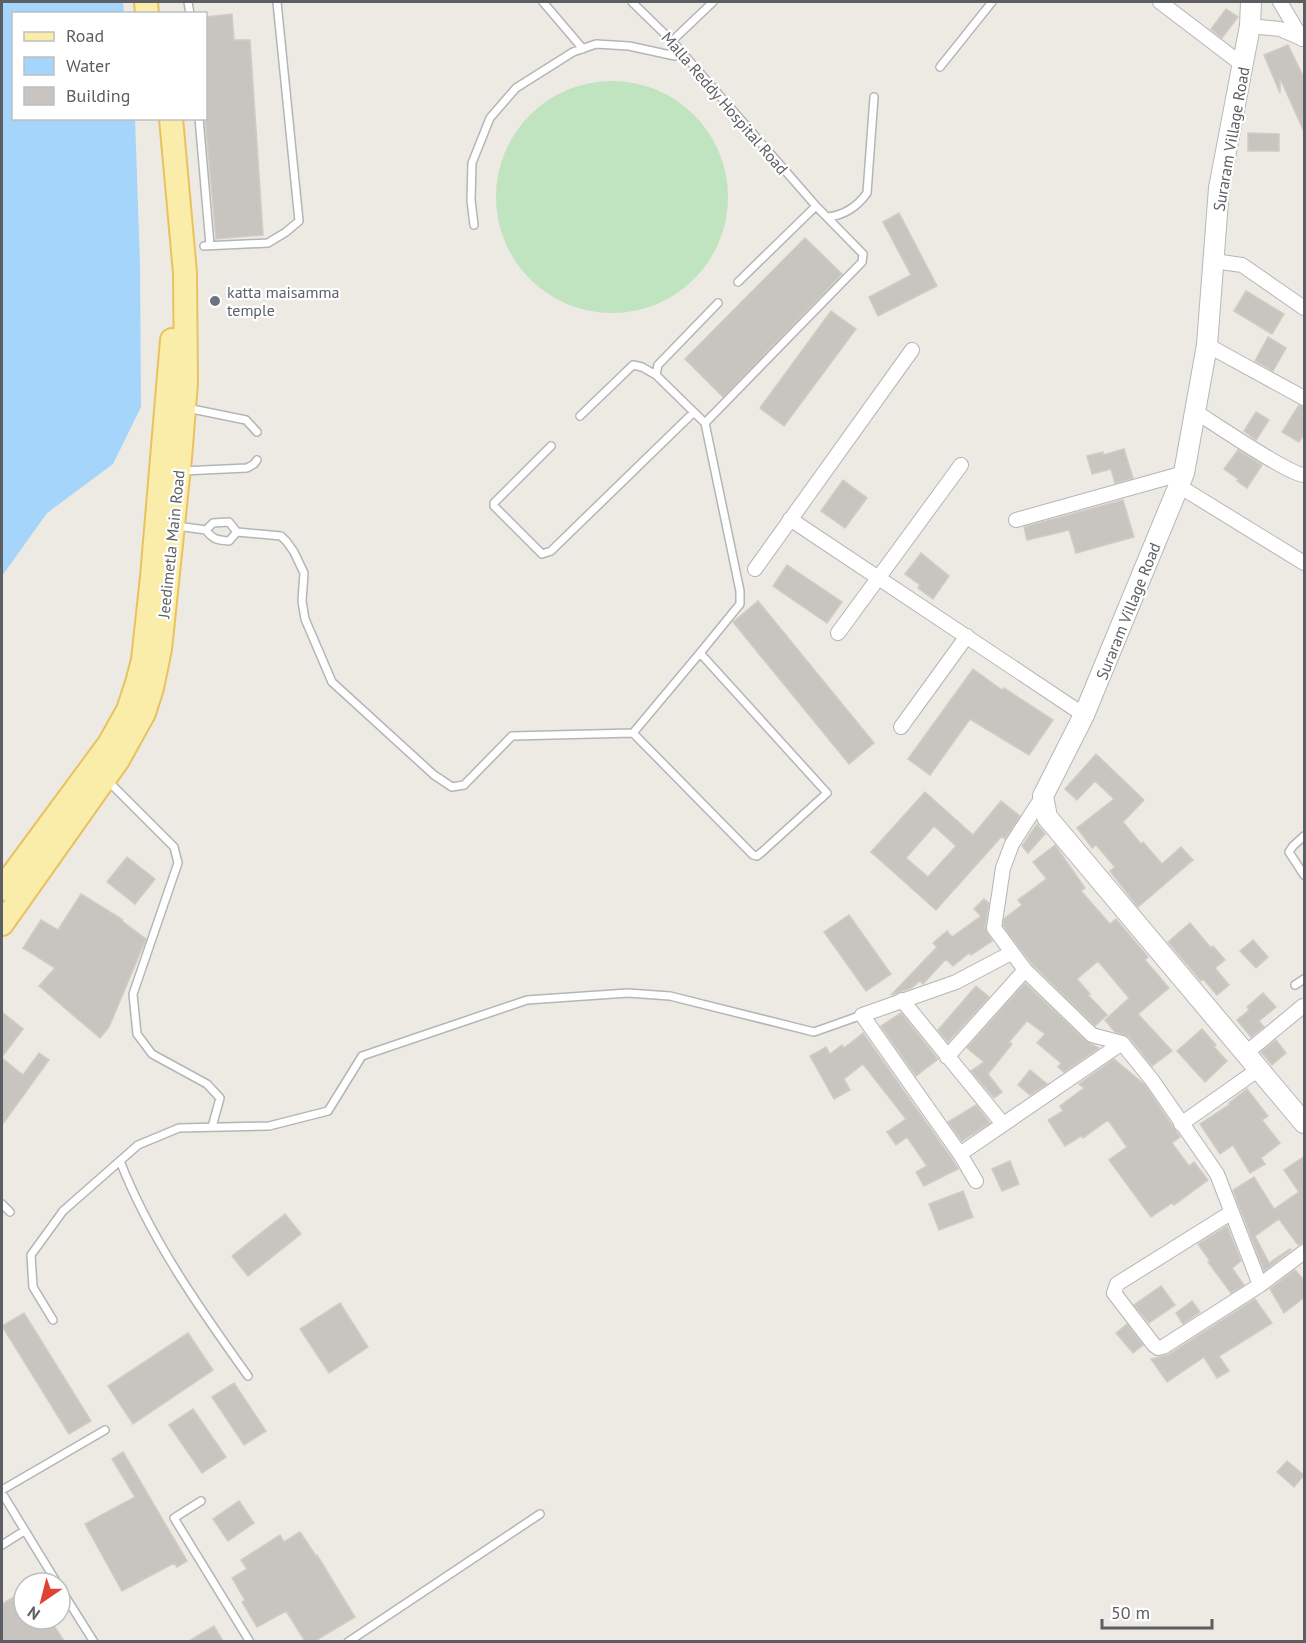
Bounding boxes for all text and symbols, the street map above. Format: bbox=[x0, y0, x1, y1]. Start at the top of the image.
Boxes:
legend bbox=[12, 12, 207, 120]
text: Road bbox=[66, 24, 104, 47]
street label: Malla Reddy Hospital Road bbox=[658, 28, 792, 178]
text: Water bbox=[66, 54, 110, 77]
street label: Suraram Village Road bbox=[1208, 65, 1254, 213]
text: Building bbox=[66, 84, 130, 107]
place label: katta maisamma temple bbox=[227, 282, 339, 320]
marker: katta maisamma temple bbox=[208, 294, 222, 308]
street label: Jeedimetla Main Road bbox=[153, 469, 189, 620]
street label: Suraram Village Road bbox=[1091, 539, 1165, 683]
north arrow bbox=[12, 1571, 72, 1631]
scale bar bbox=[1102, 1592, 1212, 1630]
text: 50 m bbox=[1111, 1601, 1150, 1624]
text: N bbox=[23, 1602, 43, 1624]

